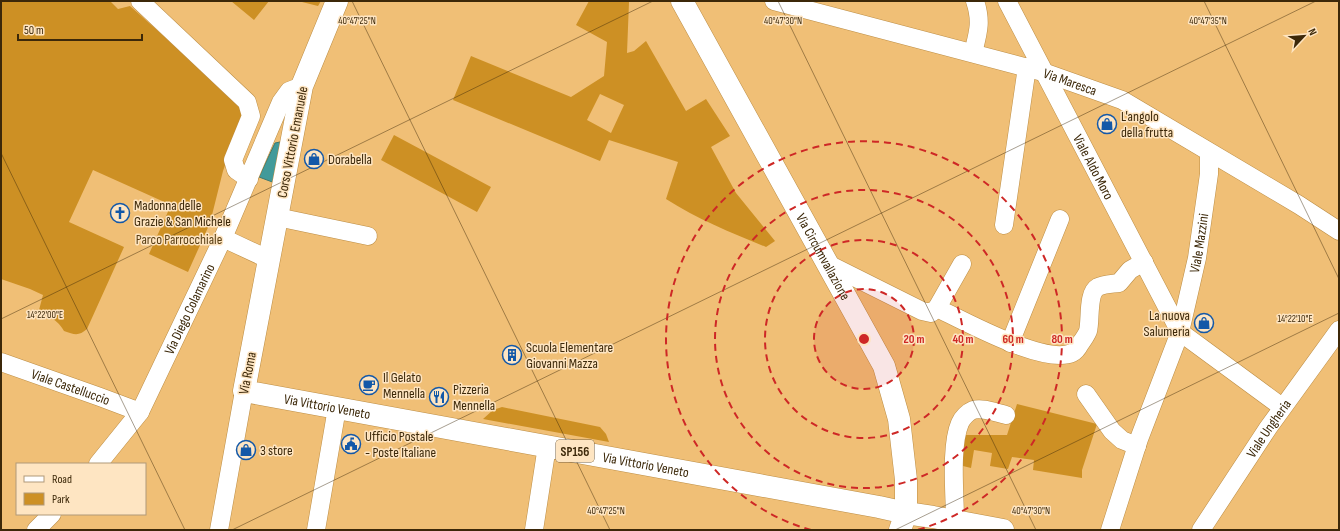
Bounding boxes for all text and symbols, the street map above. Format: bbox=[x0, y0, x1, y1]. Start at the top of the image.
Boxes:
text: 40°47'25"N bbox=[338, 15, 376, 27]
text: 40°47'30"N bbox=[764, 15, 802, 27]
text: 40°47'35"N bbox=[1189, 15, 1227, 27]
scale bar bbox=[18, 16, 142, 42]
north arrow bbox=[1284, 16, 1324, 56]
text: 50 m bbox=[24, 23, 44, 38]
text: N bbox=[1305, 26, 1320, 37]
street label: Via Maresca bbox=[1041, 65, 1099, 99]
street label: Corso Vittorio Emanuele bbox=[273, 85, 312, 199]
place label: L'angolo della frutta bbox=[1121, 108, 1173, 141]
shop icon: L'angolo della frutta bbox=[1096, 113, 1118, 135]
street label: Viale Aldo Moro bbox=[1069, 131, 1117, 203]
shop icon: Dorabella bbox=[303, 148, 325, 170]
place label: Dorabella bbox=[328, 151, 372, 168]
place label: Madonna delle Grazie & San Michele bbox=[134, 197, 231, 230]
church icon: Madonna delle Grazie & San Michele bbox=[109, 202, 131, 224]
street label: Via Circumvallazione bbox=[792, 210, 854, 303]
street label: Viale Mazzini bbox=[1186, 212, 1212, 275]
park label: Parco Parrocchiale bbox=[136, 231, 222, 248]
street label: Via Diego Colamarino bbox=[161, 261, 219, 357]
place label: La nuova Salumeria bbox=[1144, 307, 1190, 340]
text: 14°22'00"E bbox=[27, 309, 63, 321]
shop icon: La nuova Salumeria bbox=[1193, 312, 1215, 334]
text: 14°22'10"E bbox=[1277, 313, 1313, 325]
centre of rings bbox=[857, 332, 871, 346]
text: 20 m bbox=[904, 332, 924, 347]
text: 40 m bbox=[952, 332, 974, 347]
text: 60 m bbox=[1002, 332, 1024, 347]
text: 80 m bbox=[1051, 332, 1073, 347]
place label: Scuola Elementare Giovanni Mazza bbox=[526, 339, 613, 372]
building icon: Scuola Elementare Giovanni Mazza bbox=[501, 344, 523, 366]
street label: Via Roma bbox=[235, 350, 260, 396]
street label: Viale Castelluccio bbox=[29, 365, 112, 409]
place label: Il Gelato Mennella bbox=[383, 369, 425, 402]
cafe icon: Il Gelato Mennella bbox=[358, 374, 380, 396]
place label: Pizzeria Mennella bbox=[453, 381, 495, 414]
restaurant icon: Pizzeria Mennella bbox=[428, 386, 450, 408]
street label: Via Vittorio Veneto bbox=[283, 390, 372, 423]
street label: Viale Ungheria bbox=[1243, 396, 1295, 461]
place label: Ufficio Postale - Poste Italiane bbox=[365, 428, 436, 461]
public building icon: Ufficio Postale - Poste Italiane bbox=[340, 433, 362, 455]
shop icon: 3 store bbox=[235, 439, 257, 461]
road number: SP156 bbox=[556, 440, 594, 462]
place label: 3 store bbox=[260, 442, 293, 459]
street label: Via Vittorio Veneto bbox=[601, 449, 691, 481]
legend bbox=[16, 463, 146, 515]
text: Road bbox=[52, 472, 72, 487]
text: Park bbox=[52, 492, 70, 507]
text: 40°47'25"N bbox=[587, 505, 625, 517]
text: 40°47'30"N bbox=[1012, 505, 1050, 517]

